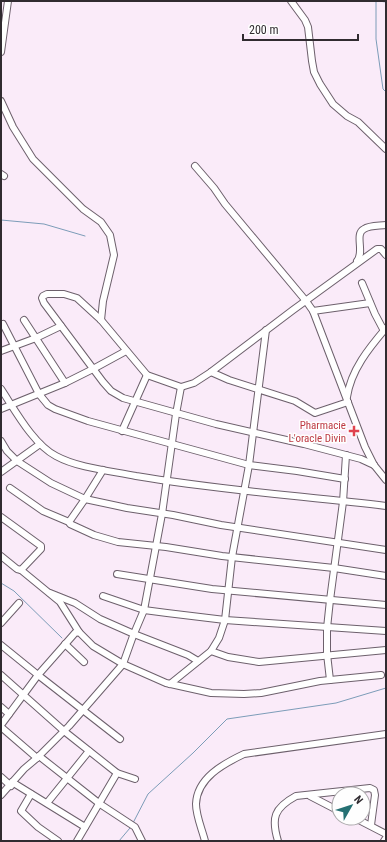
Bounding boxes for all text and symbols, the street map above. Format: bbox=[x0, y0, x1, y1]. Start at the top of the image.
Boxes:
scale bar bbox=[243, 16, 358, 42]
text: 200 m bbox=[249, 23, 279, 37]
place label: Pharmacie L'oracle Divin bbox=[289, 419, 346, 445]
marker: Pharmacie L'oracle Divin bbox=[349, 426, 359, 436]
north arrow bbox=[331, 786, 371, 826]
text: N bbox=[351, 793, 366, 807]

